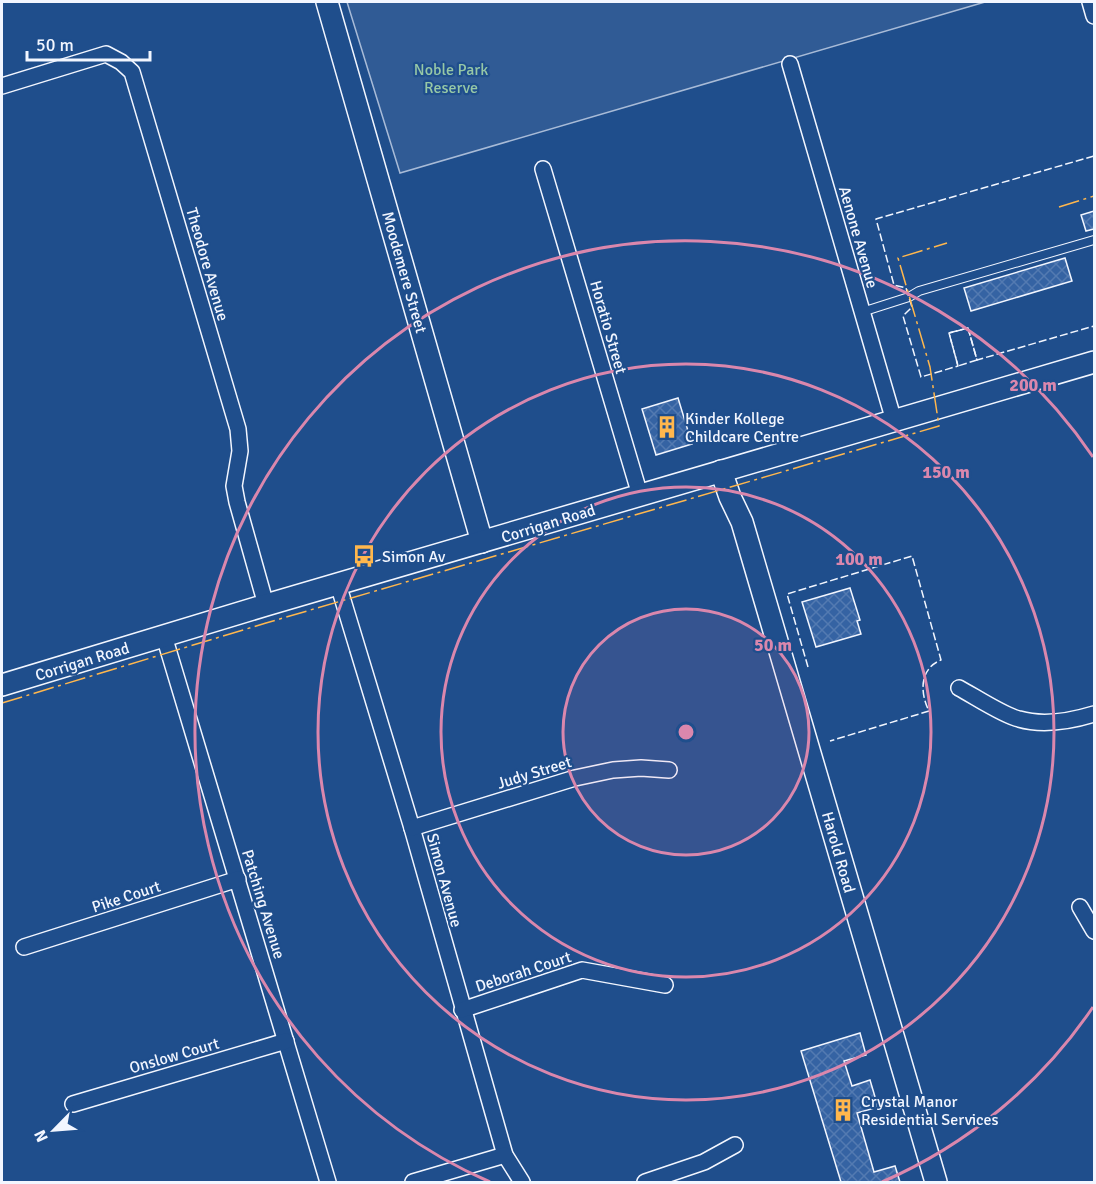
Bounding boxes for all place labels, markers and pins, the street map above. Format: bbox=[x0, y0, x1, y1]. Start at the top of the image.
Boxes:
place label: Kinder Kollege Childcare Centre bbox=[685, 409, 799, 447]
building icon: Kinder Kollege Childcare Centre bbox=[654, 414, 680, 440]
bus stop icon: Simon Av bbox=[351, 543, 377, 569]
place label: Simon Av bbox=[382, 547, 446, 567]
centre of rings bbox=[676, 722, 696, 742]
place label: Crystal Manor Residential Services bbox=[861, 1092, 999, 1130]
building icon: Crystal Manor Residential Services bbox=[830, 1097, 856, 1123]

